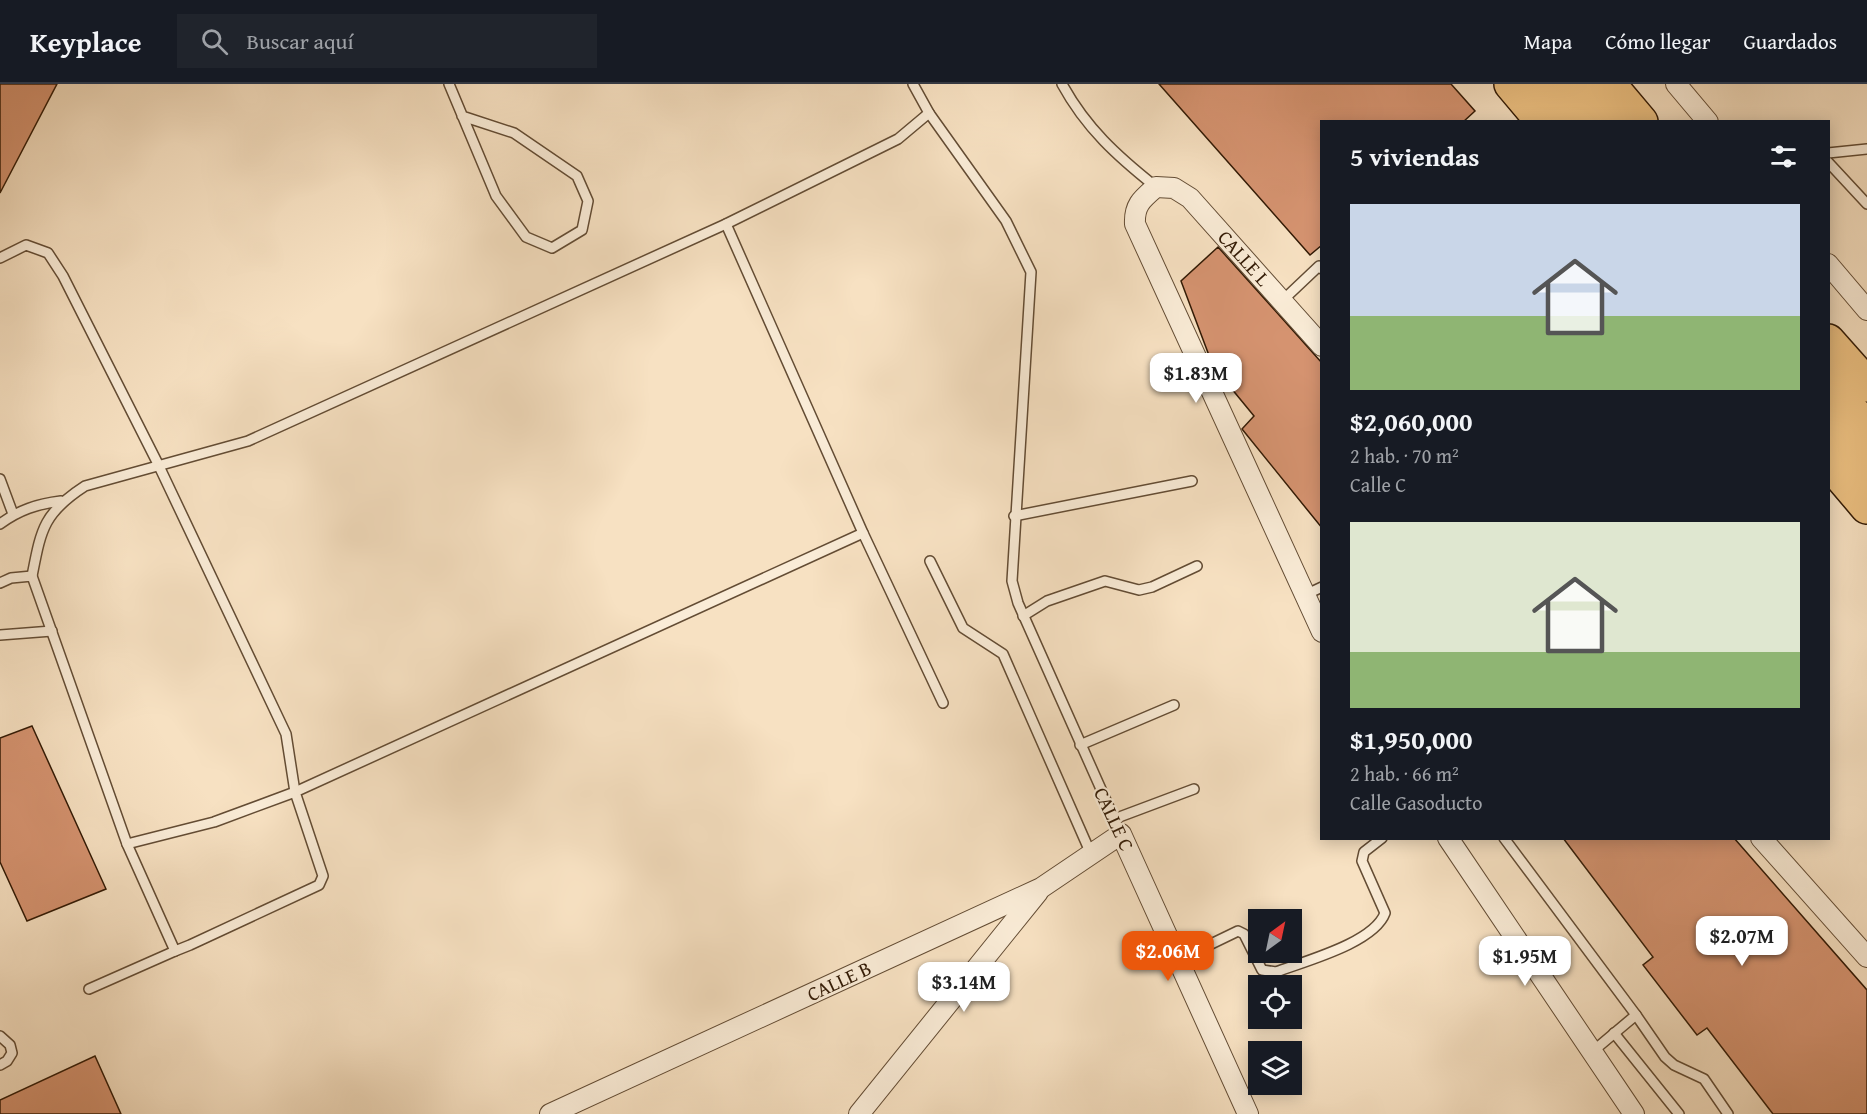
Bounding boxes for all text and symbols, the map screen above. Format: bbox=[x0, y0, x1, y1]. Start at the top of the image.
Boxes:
search box bbox=[177, 14, 597, 68]
text: Keyplace bbox=[30, 21, 141, 62]
icon: search bbox=[198, 25, 231, 58]
text: Buscar aquí bbox=[246, 25, 354, 57]
text: Mapa bbox=[1524, 26, 1572, 57]
text: Cómo llegar bbox=[1605, 26, 1710, 57]
text: Guardados bbox=[1743, 26, 1837, 57]
text: 5 viviendas bbox=[1350, 137, 1480, 176]
icon: filters bbox=[1767, 140, 1800, 173]
street label: CALLE L bbox=[1211, 223, 1277, 292]
icon: home bbox=[1521, 243, 1629, 351]
pin: $1.83M bbox=[1147, 353, 1245, 404]
text: $1.83M bbox=[1164, 358, 1228, 387]
text: $2,060,000 bbox=[1350, 402, 1472, 441]
text: 2 hab. · 70 m² bbox=[1350, 441, 1459, 470]
text: Calle C bbox=[1350, 470, 1406, 499]
icon: home bbox=[1521, 561, 1629, 669]
text: $1,950,000 bbox=[1350, 720, 1472, 759]
text: 2 hab. · 66 m² bbox=[1350, 759, 1459, 788]
street label: CALLE C bbox=[1087, 782, 1142, 856]
text: Calle Gasoducto bbox=[1350, 788, 1482, 817]
north arrow bbox=[1248, 909, 1302, 963]
map controls bbox=[1248, 909, 1302, 1095]
pin: $2.07M bbox=[1693, 916, 1791, 967]
text: $2.07M bbox=[1710, 921, 1774, 950]
pin: $2.06M bbox=[1119, 931, 1217, 982]
text: $2.06M bbox=[1136, 936, 1200, 965]
pin: $1.95M bbox=[1476, 936, 1574, 987]
text: $1.95M bbox=[1493, 941, 1557, 970]
street label: CALLE B bbox=[802, 953, 876, 1008]
pin: $3.14M bbox=[915, 962, 1013, 1013]
text: $3.14M bbox=[932, 967, 996, 996]
button: locate bbox=[1248, 975, 1302, 1029]
button: layers bbox=[1248, 1041, 1302, 1095]

